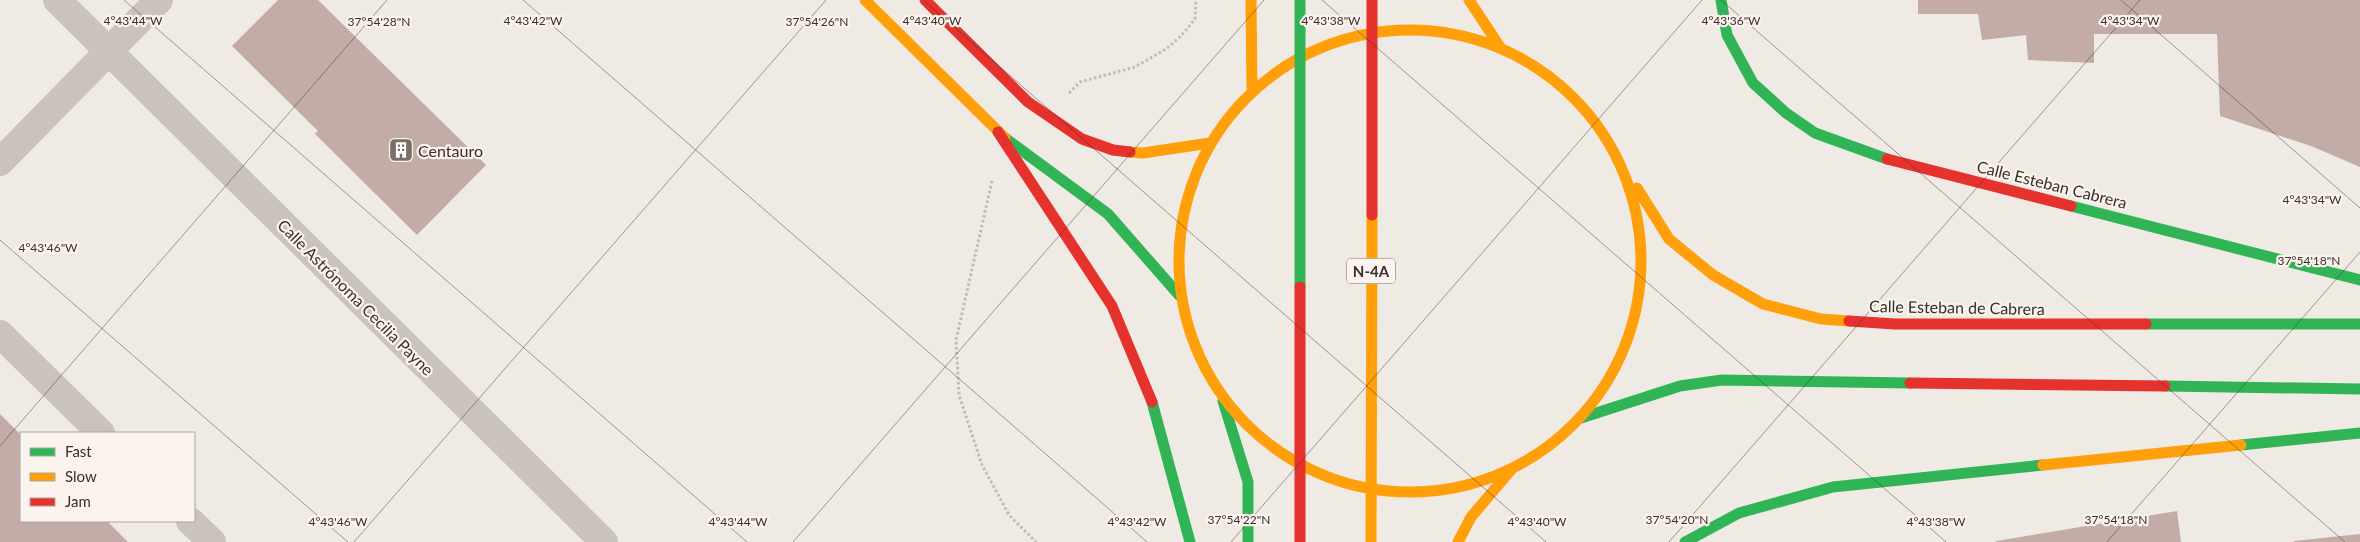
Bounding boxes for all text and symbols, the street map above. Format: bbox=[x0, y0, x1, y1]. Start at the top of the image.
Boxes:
text: 4°43'44"W bbox=[103, 13, 163, 28]
text: 4°43'42"W bbox=[503, 13, 563, 28]
text: 4°43'40"W bbox=[902, 13, 962, 28]
text: 4°43'38"W bbox=[1301, 13, 1361, 28]
text: 4°43'36"W bbox=[1701, 13, 1761, 28]
text: 4°43'34"W bbox=[2100, 13, 2160, 28]
text: 37°54'28"N bbox=[348, 14, 410, 29]
text: 37°54'26"N bbox=[786, 14, 848, 29]
building icon: Centauro bbox=[388, 137, 414, 163]
place label: Centauro bbox=[418, 141, 483, 160]
street label: Calle Esteban Cabrera bbox=[1975, 156, 2129, 212]
text: 4°43'34"W bbox=[2282, 192, 2342, 207]
street label: Calle Astrónoma Cecilia Payne bbox=[274, 215, 438, 379]
text: 4°43'46"W bbox=[18, 240, 78, 255]
text: 37°54'18"N bbox=[2278, 253, 2340, 268]
road number: N-4A bbox=[1347, 258, 1395, 284]
street label: Calle Esteban de Cabrera bbox=[1869, 296, 2045, 318]
legend bbox=[20, 432, 195, 522]
text: Fast bbox=[65, 442, 92, 460]
text: Slow bbox=[65, 467, 97, 485]
text: Jam bbox=[65, 492, 91, 510]
text: 37°54'22"N bbox=[1208, 512, 1270, 527]
text: 37°54'20"N bbox=[1646, 512, 1708, 527]
text: 37°54'18"N bbox=[2085, 512, 2147, 527]
text: 4°43'46"W bbox=[308, 514, 368, 529]
text: 4°43'44"W bbox=[708, 514, 768, 529]
text: 4°43'42"W bbox=[1107, 514, 1167, 529]
text: 4°43'40"W bbox=[1507, 514, 1567, 529]
text: 4°43'38"W bbox=[1906, 514, 1966, 529]

